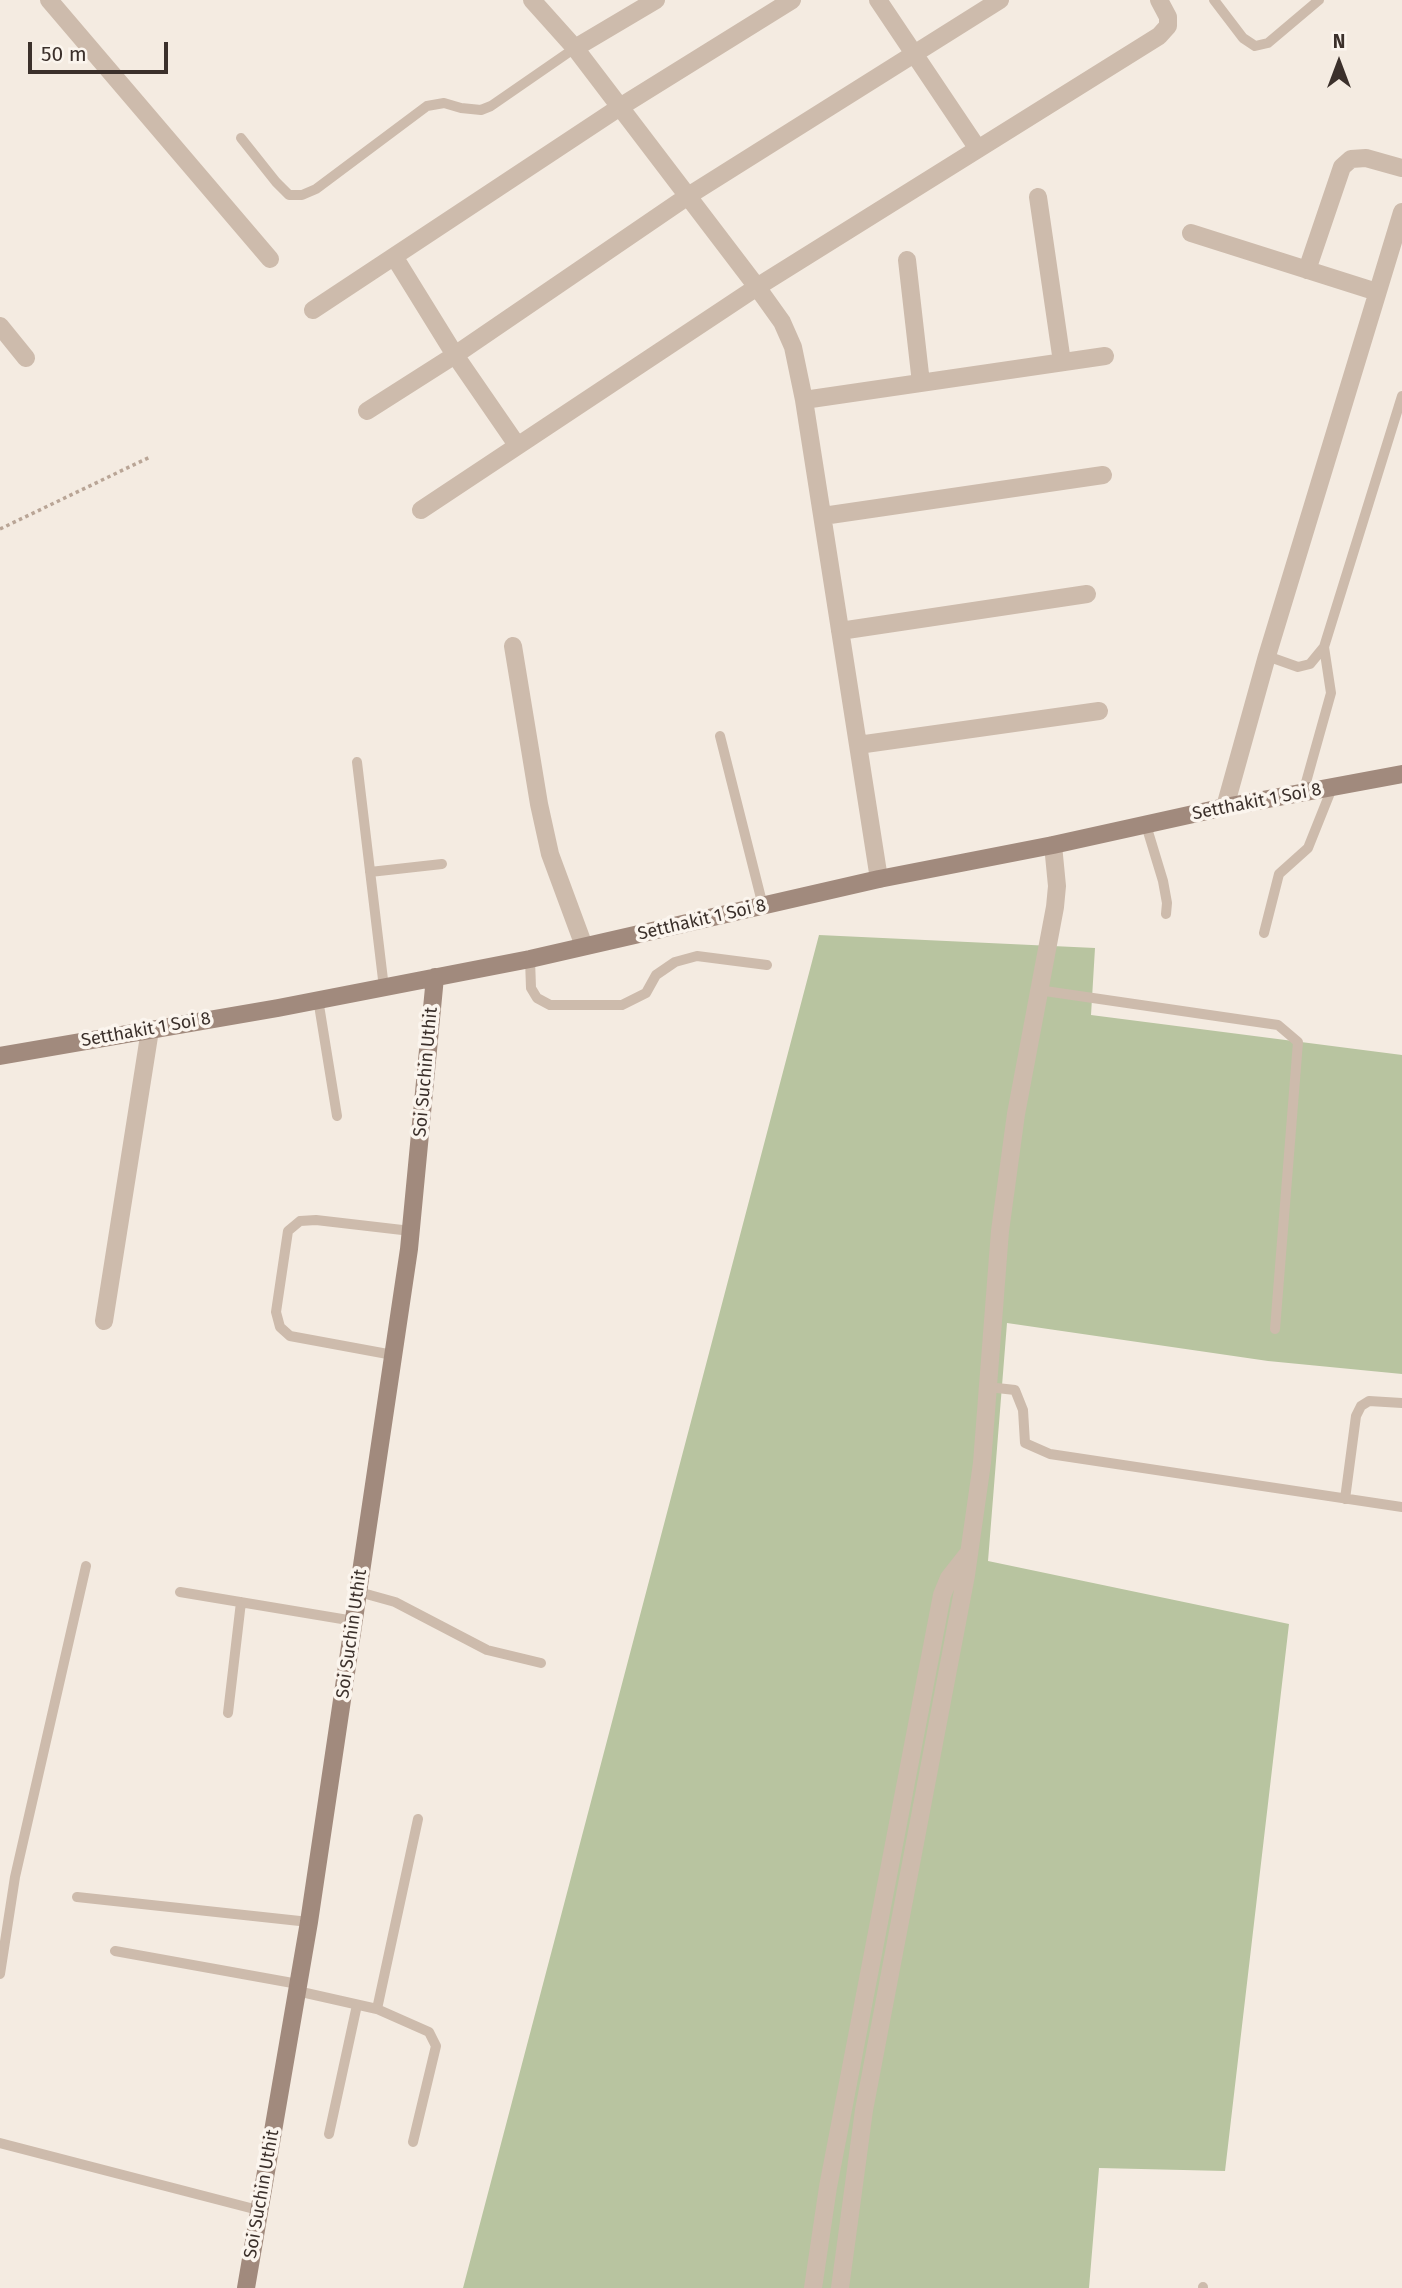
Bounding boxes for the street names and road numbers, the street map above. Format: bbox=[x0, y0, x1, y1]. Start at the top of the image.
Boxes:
street label: Setthakit 1 Soi 8 bbox=[1191, 779, 1323, 825]
street label: Setthakit 1 Soi 8 bbox=[636, 895, 768, 945]
street label: Soi Suchin Uthit bbox=[410, 1006, 442, 1138]
street label: Setthakit 1 Soi 8 bbox=[80, 1008, 212, 1052]
street label: Soi Suchin Uthit bbox=[332, 1568, 372, 1700]
street label: Soi Suchin Uthit bbox=[240, 2128, 284, 2260]

